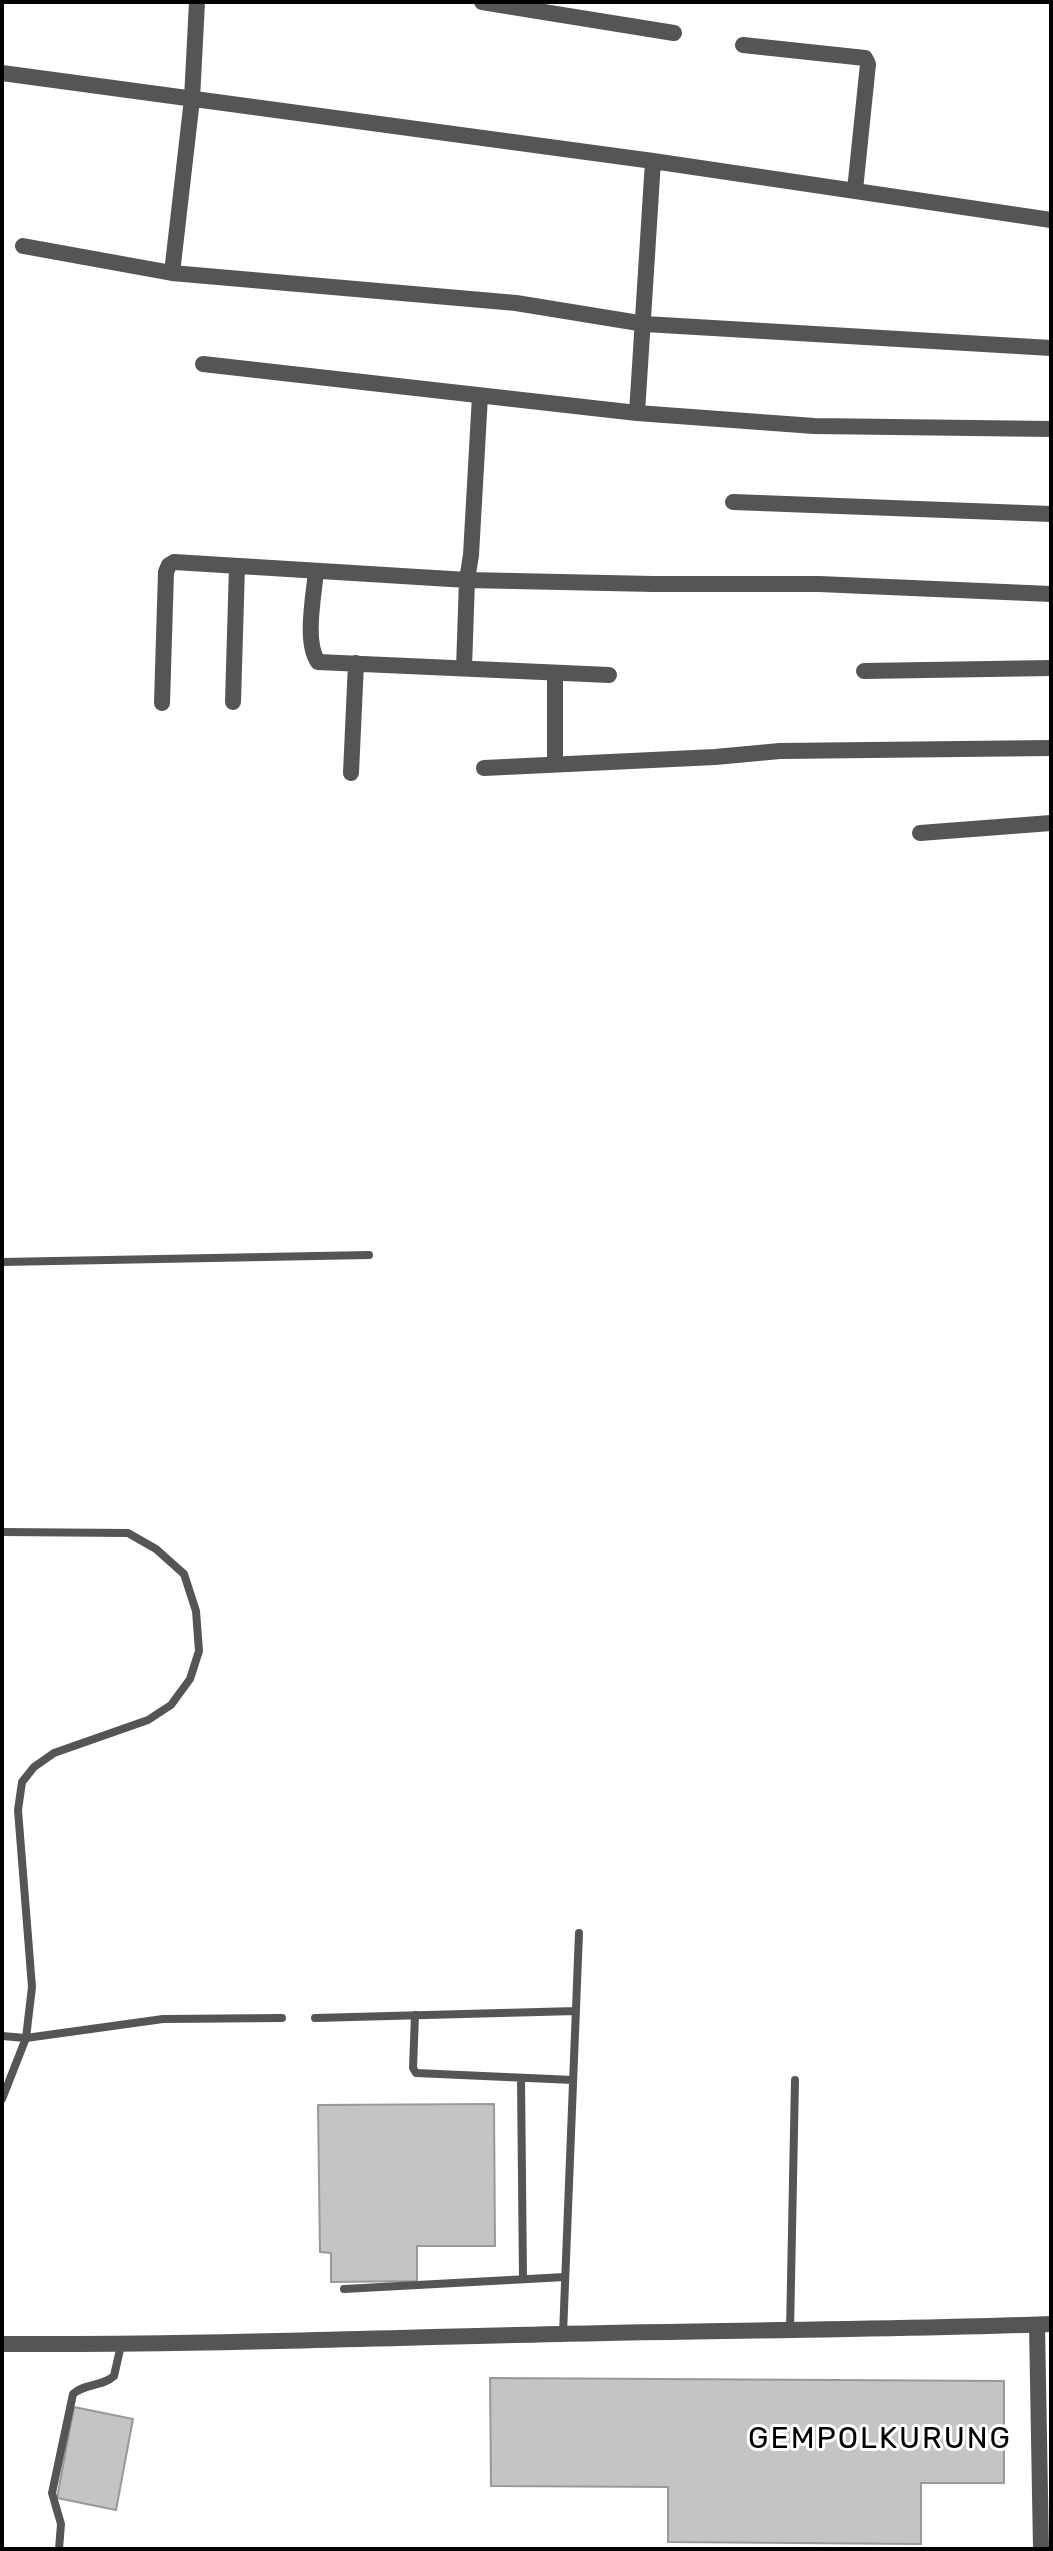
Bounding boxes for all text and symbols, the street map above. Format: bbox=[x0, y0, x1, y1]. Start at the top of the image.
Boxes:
district label: GEMPOLKURUNG bbox=[748, 2421, 1012, 2457]

